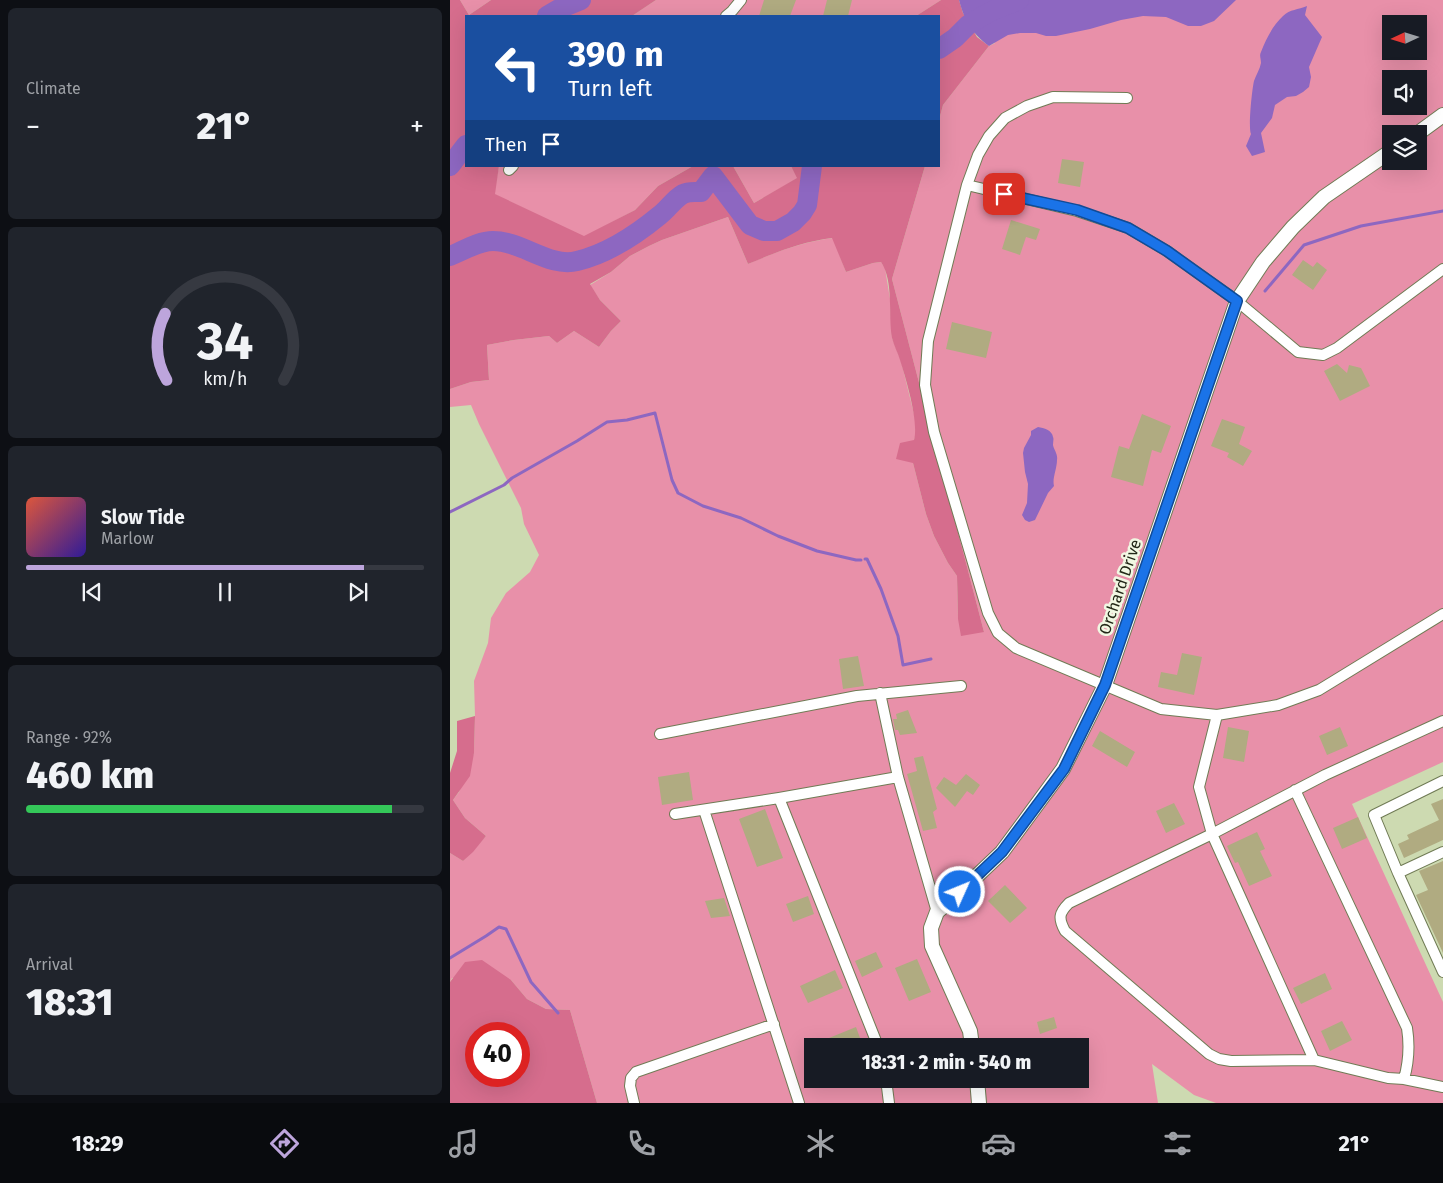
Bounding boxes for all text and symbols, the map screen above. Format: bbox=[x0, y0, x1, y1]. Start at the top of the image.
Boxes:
north arrow bbox=[1382, 15, 1428, 60]
map controls bbox=[1382, 15, 1427, 170]
text: 390 m bbox=[568, 33, 664, 75]
icon: left bbox=[485, 35, 550, 100]
button: sound bbox=[1382, 70, 1427, 115]
text: Turn left bbox=[568, 75, 652, 102]
text: Climate bbox=[26, 79, 81, 98]
text: 21° bbox=[197, 103, 253, 149]
text: − bbox=[26, 110, 40, 143]
text: + bbox=[410, 110, 424, 143]
button: layers bbox=[1382, 125, 1427, 170]
icon: arrive bbox=[537, 130, 565, 158]
text: Then bbox=[485, 133, 527, 156]
pin bbox=[983, 173, 1025, 215]
icon: arrive bbox=[990, 180, 1018, 208]
text: 34 bbox=[196, 310, 253, 373]
text: km/h bbox=[203, 368, 247, 390]
text: Slow Tide bbox=[101, 506, 185, 529]
text: Marlow bbox=[101, 529, 154, 548]
street label: Orchard Drive bbox=[1095, 537, 1145, 637]
icon: previous bbox=[78, 578, 106, 606]
icon: pause bbox=[211, 578, 239, 606]
icon: next bbox=[344, 578, 372, 606]
text: Range · 92% bbox=[26, 728, 112, 747]
text: 460 km bbox=[26, 752, 154, 798]
position arrow bbox=[933, 865, 985, 917]
text: Arrival bbox=[26, 955, 73, 974]
text: 18:31 bbox=[26, 979, 113, 1025]
speed limit sign: 40 bbox=[465, 1022, 530, 1087]
text: 18:31 · 2 min · 540 m bbox=[862, 1051, 1031, 1074]
icon: directions bbox=[267, 1126, 302, 1161]
icon: music bbox=[446, 1126, 481, 1161]
icon: phone bbox=[624, 1126, 659, 1161]
icon: climate bbox=[803, 1126, 838, 1161]
icon: car bbox=[981, 1126, 1016, 1161]
icon: filters bbox=[1160, 1126, 1195, 1161]
text: 18:29 bbox=[72, 1130, 124, 1157]
text: 21° bbox=[1339, 1130, 1371, 1157]

